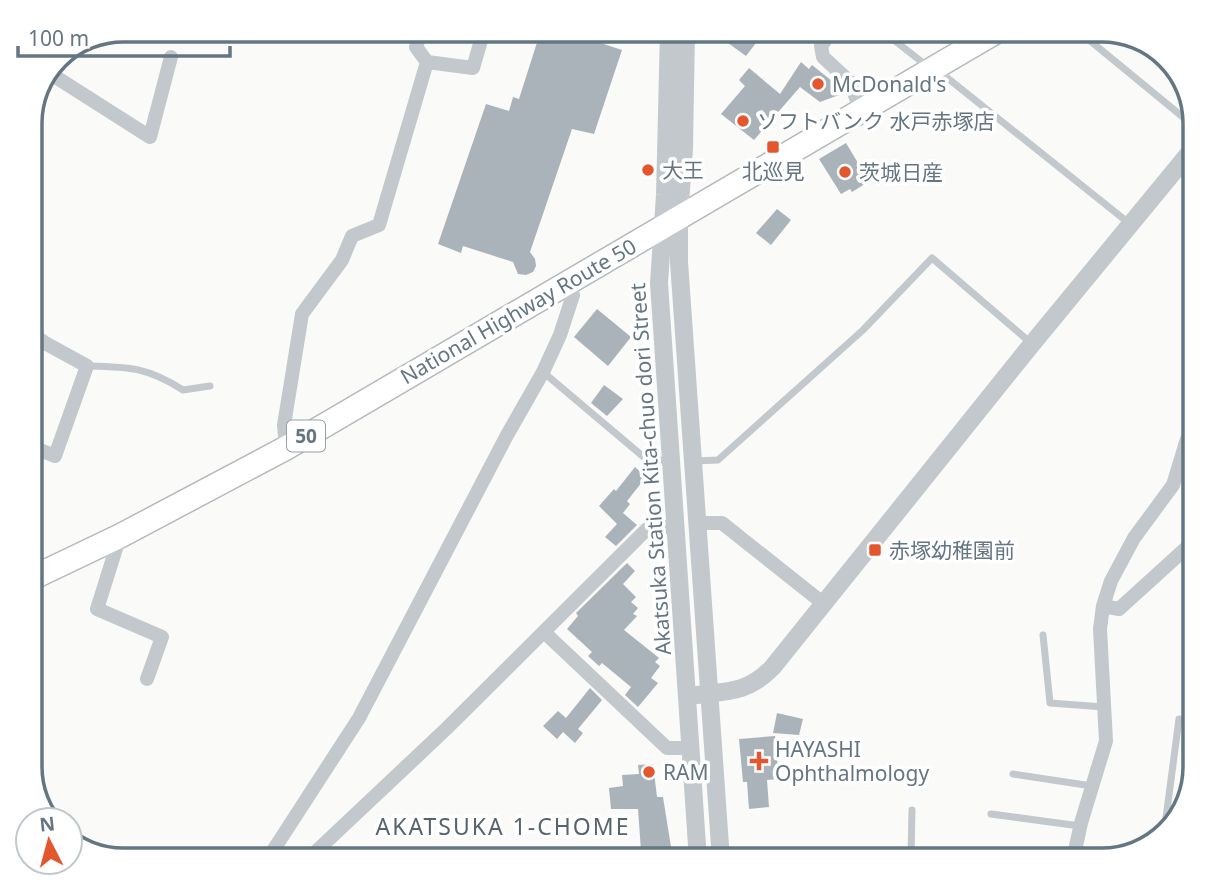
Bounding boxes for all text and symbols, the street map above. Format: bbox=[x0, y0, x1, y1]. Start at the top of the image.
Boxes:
scale bar bbox=[18, 14, 229, 58]
text: 100 m bbox=[28, 24, 89, 52]
place label: McDonald's bbox=[832, 70, 946, 98]
marker: McDonald's bbox=[810, 76, 826, 92]
place label: ソフトバンク 水戸赤塚店 bbox=[757, 107, 995, 135]
marker: ソフトバンク 水戸赤塚店 bbox=[735, 113, 751, 129]
marker: 北巡見 bbox=[765, 139, 781, 155]
place label: 大王 bbox=[662, 156, 704, 184]
place label: 北巡見 bbox=[742, 157, 805, 185]
place label: 茨城日産 bbox=[859, 158, 943, 186]
marker: 大王 bbox=[640, 162, 656, 178]
marker: 茨城日産 bbox=[837, 164, 853, 180]
street label: National Highway Route 50 bbox=[395, 232, 641, 390]
street label: Akatsuka Station Kita-chuo dori Street bbox=[623, 282, 677, 656]
road number: 50 bbox=[287, 420, 325, 452]
place label: 赤塚幼稚園前 bbox=[889, 536, 1015, 564]
marker: 赤塚幼稚園前 bbox=[867, 542, 883, 558]
place label: HAYASHI Ophthalmology bbox=[775, 735, 929, 787]
marker: HAYASHI Ophthalmology bbox=[749, 751, 769, 771]
place label: RAM bbox=[663, 758, 709, 786]
marker: RAM bbox=[641, 764, 657, 780]
north arrow bbox=[14, 806, 84, 876]
text: N bbox=[38, 810, 56, 838]
district label: AKATSUKA 1-CHOME bbox=[376, 810, 630, 842]

